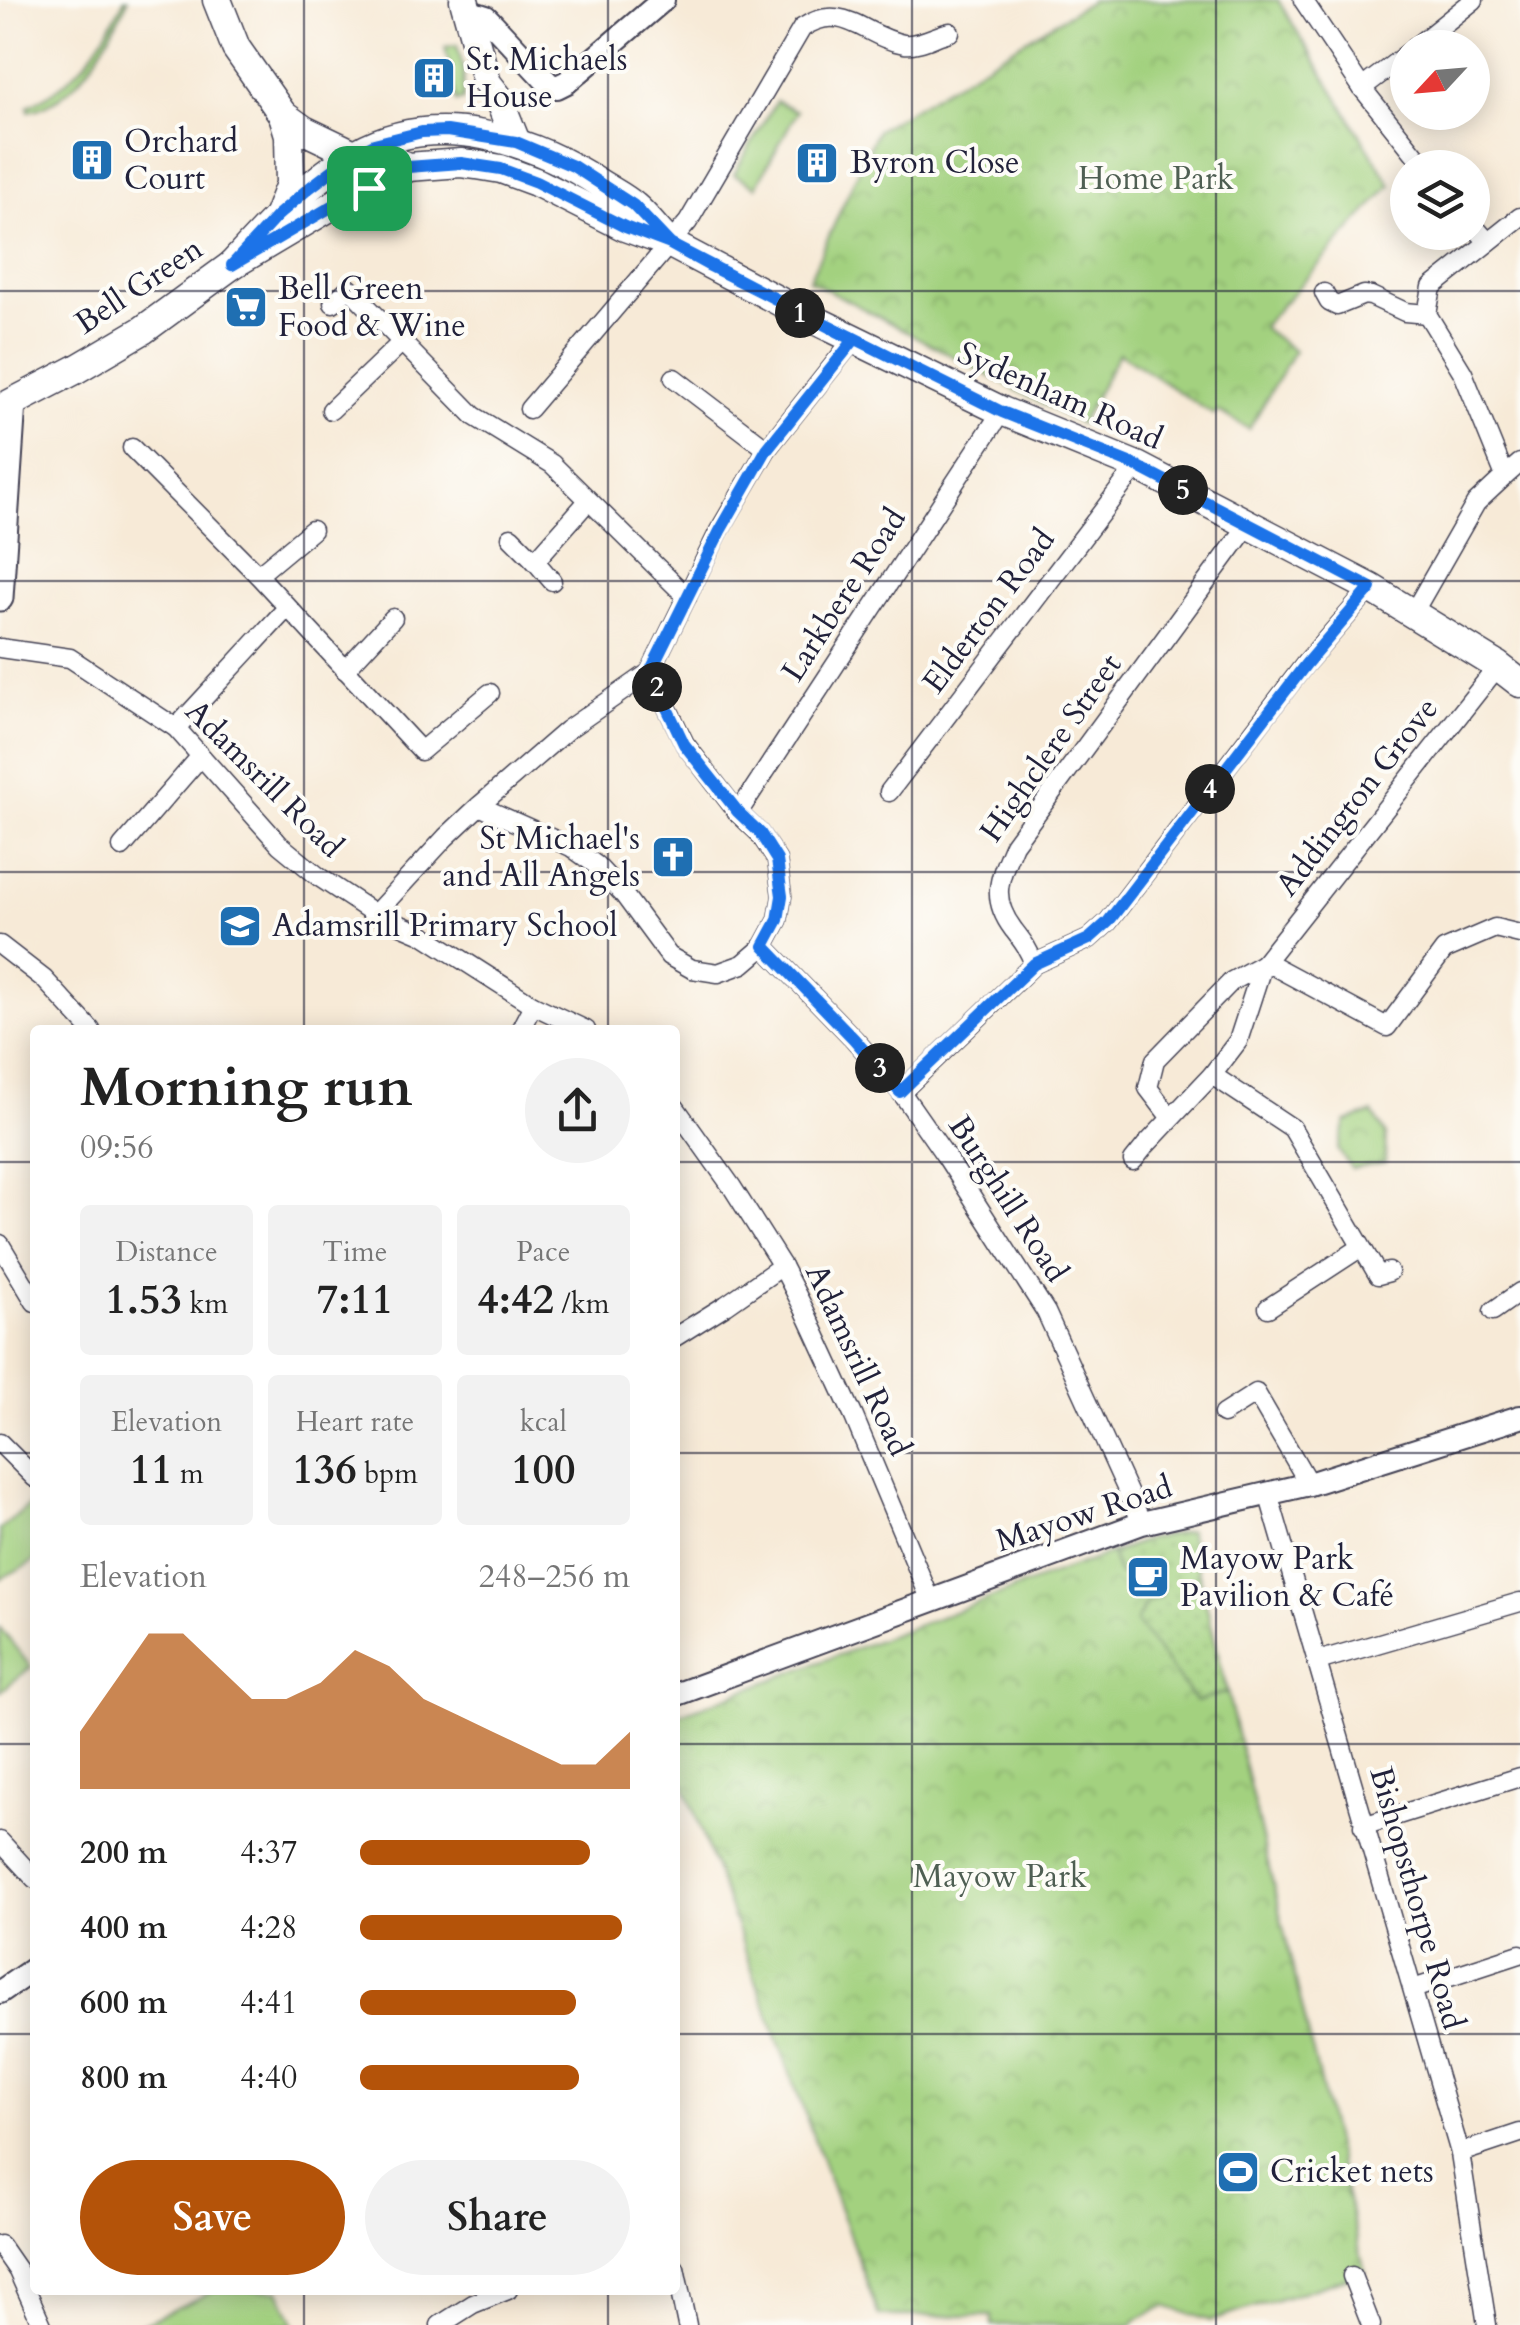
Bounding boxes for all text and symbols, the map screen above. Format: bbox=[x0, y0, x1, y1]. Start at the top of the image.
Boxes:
north arrow bbox=[1390, 30, 1490, 130]
map controls bbox=[1390, 30, 1490, 250]
place label: St. Michaels House bbox=[466, 38, 627, 119]
building icon: St. Michaels House bbox=[411, 55, 457, 101]
place label: Orchard Court bbox=[124, 120, 238, 201]
building icon: Orchard Court bbox=[69, 137, 115, 183]
building icon: Byron Close bbox=[794, 140, 840, 186]
place label: Byron Close bbox=[850, 141, 1020, 185]
pin bbox=[327, 146, 412, 231]
button: layers bbox=[1390, 150, 1490, 250]
park label: Home Park bbox=[1078, 157, 1234, 201]
icon: arrive bbox=[342, 161, 397, 216]
street label: Bell Green bbox=[66, 227, 212, 345]
place label: Bell Green Food & Wine bbox=[278, 267, 466, 348]
supermarket icon: Bell Green Food & Wine bbox=[223, 284, 269, 330]
pin: 1 bbox=[775, 288, 825, 338]
text: 1 bbox=[793, 294, 807, 332]
street label: Sydenham Road bbox=[951, 331, 1169, 461]
pin: 5 bbox=[1158, 465, 1208, 515]
text: 5 bbox=[1176, 471, 1190, 509]
street label: Larkbere Road bbox=[771, 500, 917, 690]
street label: Elderton Road bbox=[913, 520, 1065, 702]
street label: Highclere Street bbox=[970, 645, 1132, 851]
pin: 2 bbox=[632, 662, 682, 712]
text: 2 bbox=[650, 668, 664, 706]
street label: Addington Grove bbox=[1265, 688, 1449, 906]
street label: Adamsrill Road bbox=[175, 690, 353, 868]
pin: 4 bbox=[1185, 764, 1235, 814]
text: 4 bbox=[1203, 770, 1217, 808]
place label: St Michael's and All Angels bbox=[442, 817, 640, 898]
church icon: St Michael's and All Angels bbox=[650, 834, 696, 880]
school or university icon: Adamsrill Primary School bbox=[217, 903, 263, 949]
place label: Adamsrill Primary School bbox=[272, 904, 618, 948]
pin: 3 bbox=[855, 1043, 905, 1093]
text: 3 bbox=[873, 1049, 887, 1087]
text: Morning run bbox=[80, 1051, 413, 1125]
button: share bbox=[525, 1058, 630, 1163]
street label: Burghill Road bbox=[938, 1107, 1078, 1291]
text: 09:56 bbox=[80, 1126, 154, 1170]
text: Distance bbox=[115, 1233, 218, 1271]
text: Time bbox=[323, 1233, 387, 1271]
text: Pace bbox=[516, 1233, 570, 1271]
street label: Adamsrill Road bbox=[794, 1257, 922, 1463]
text: 1.53 bbox=[105, 1271, 182, 1328]
text: 7:11 bbox=[317, 1271, 393, 1328]
text: 4:42 bbox=[477, 1271, 554, 1328]
text: km bbox=[182, 1285, 228, 1323]
text: /km bbox=[554, 1285, 609, 1323]
text: Elevation bbox=[111, 1403, 222, 1441]
text: Heart rate bbox=[296, 1403, 414, 1441]
text: kcal bbox=[520, 1403, 567, 1441]
text: 11 bbox=[130, 1441, 173, 1498]
text: 136 bbox=[292, 1441, 357, 1498]
text: 100 bbox=[511, 1441, 576, 1498]
text: m bbox=[173, 1455, 204, 1493]
text: bpm bbox=[357, 1455, 418, 1493]
street label: Mayow Road bbox=[990, 1465, 1178, 1563]
place label: Mayow Park Pavilion & Café bbox=[1180, 1537, 1394, 1618]
cafe icon: Mayow Park Pavilion & Café bbox=[1125, 1554, 1171, 1600]
text: Elevation bbox=[80, 1555, 207, 1599]
text: 248–256 m bbox=[478, 1555, 630, 1599]
street label: Bishopsthorpe Road bbox=[1358, 1762, 1476, 2034]
text: 200 m bbox=[80, 1831, 167, 1875]
text: 4:37 bbox=[240, 1831, 297, 1875]
park label: Mayow Park bbox=[913, 1855, 1087, 1899]
text: 400 m bbox=[80, 1906, 167, 1950]
text: 4:28 bbox=[240, 1906, 297, 1950]
text: 600 m bbox=[80, 1981, 167, 2025]
text: 4:41 bbox=[240, 1981, 297, 2025]
text: 800 m bbox=[80, 2056, 167, 2100]
text: 4:40 bbox=[240, 2056, 297, 2100]
sports icon: Cricket nets bbox=[1215, 2149, 1261, 2195]
place label: Cricket nets bbox=[1270, 2150, 1434, 2194]
button: Save bbox=[80, 2160, 345, 2275]
button: Share bbox=[365, 2160, 630, 2275]

